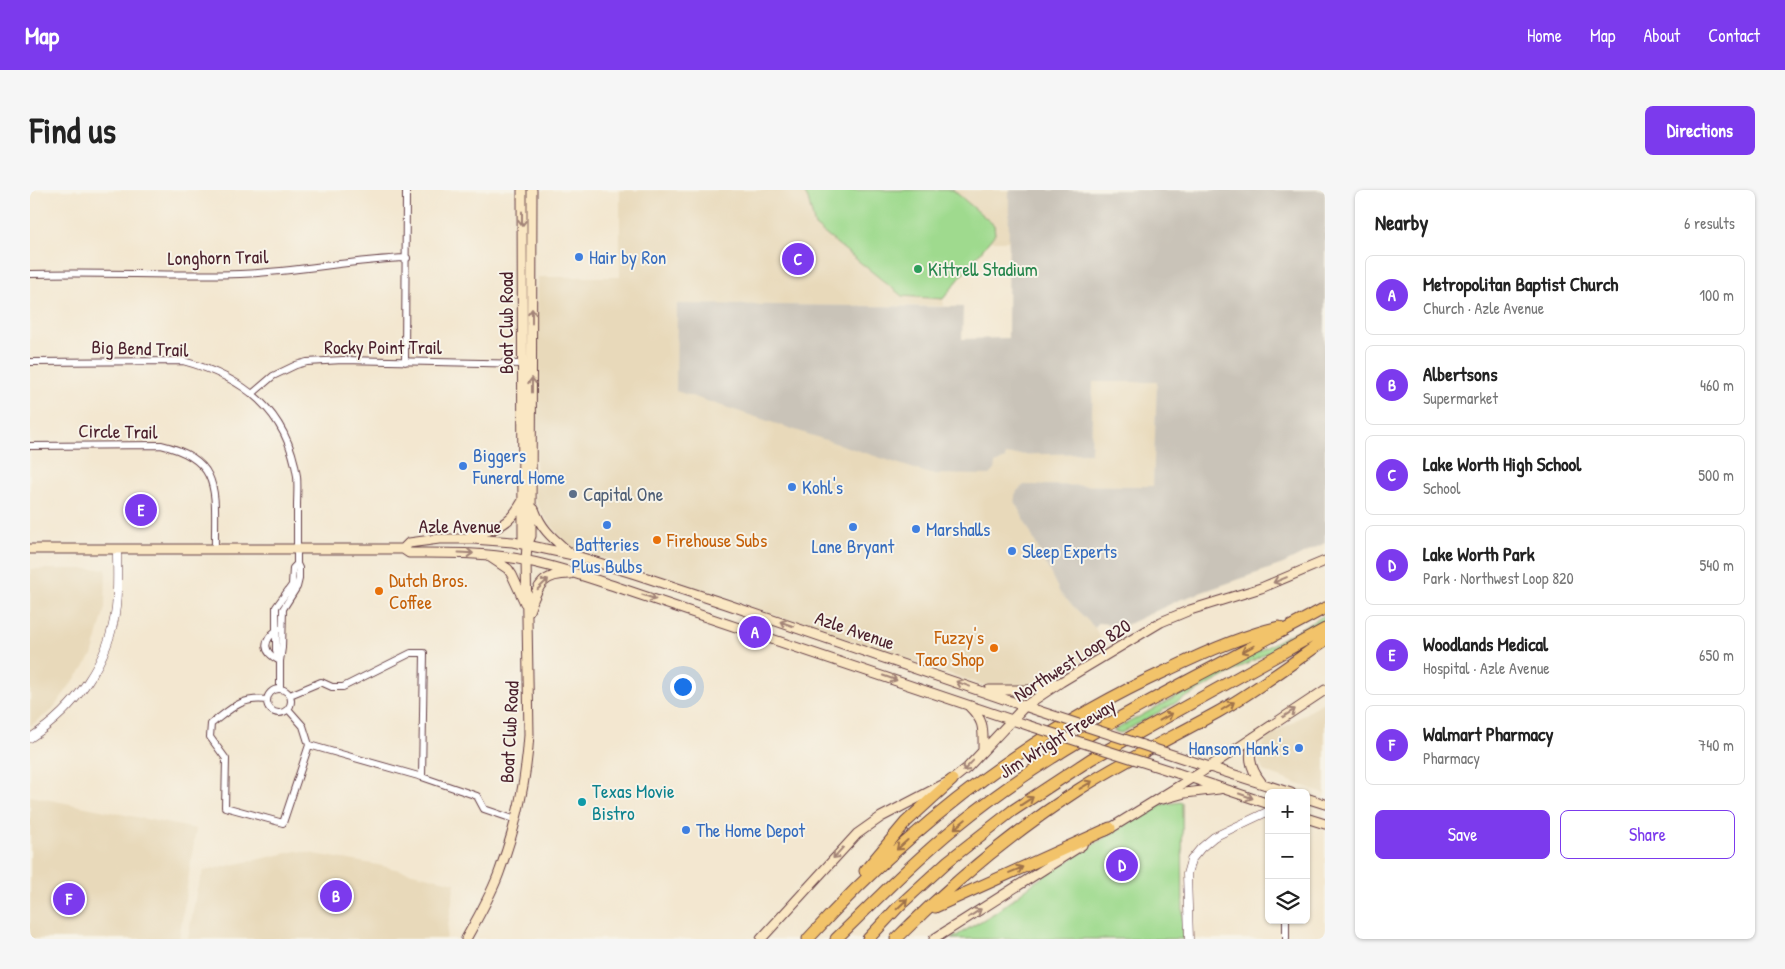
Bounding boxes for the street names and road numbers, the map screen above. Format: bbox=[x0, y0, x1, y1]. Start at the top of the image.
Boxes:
street label: Longhorn Trail bbox=[167, 243, 269, 271]
street label: Boat Club Road bbox=[493, 271, 519, 374]
street label: Big Bend Trail bbox=[91, 333, 190, 363]
street label: Rocky Point Trail bbox=[324, 334, 443, 360]
street label: Circle Trail bbox=[78, 417, 159, 445]
street label: Azle Avenue bbox=[419, 513, 502, 539]
street label: Azle Avenue bbox=[812, 604, 899, 656]
street label: Northwest Loop 820 bbox=[1008, 612, 1136, 708]
street label: Boat Club Road bbox=[493, 680, 525, 784]
street label: Jim Wright Freeway bbox=[994, 692, 1120, 784]

